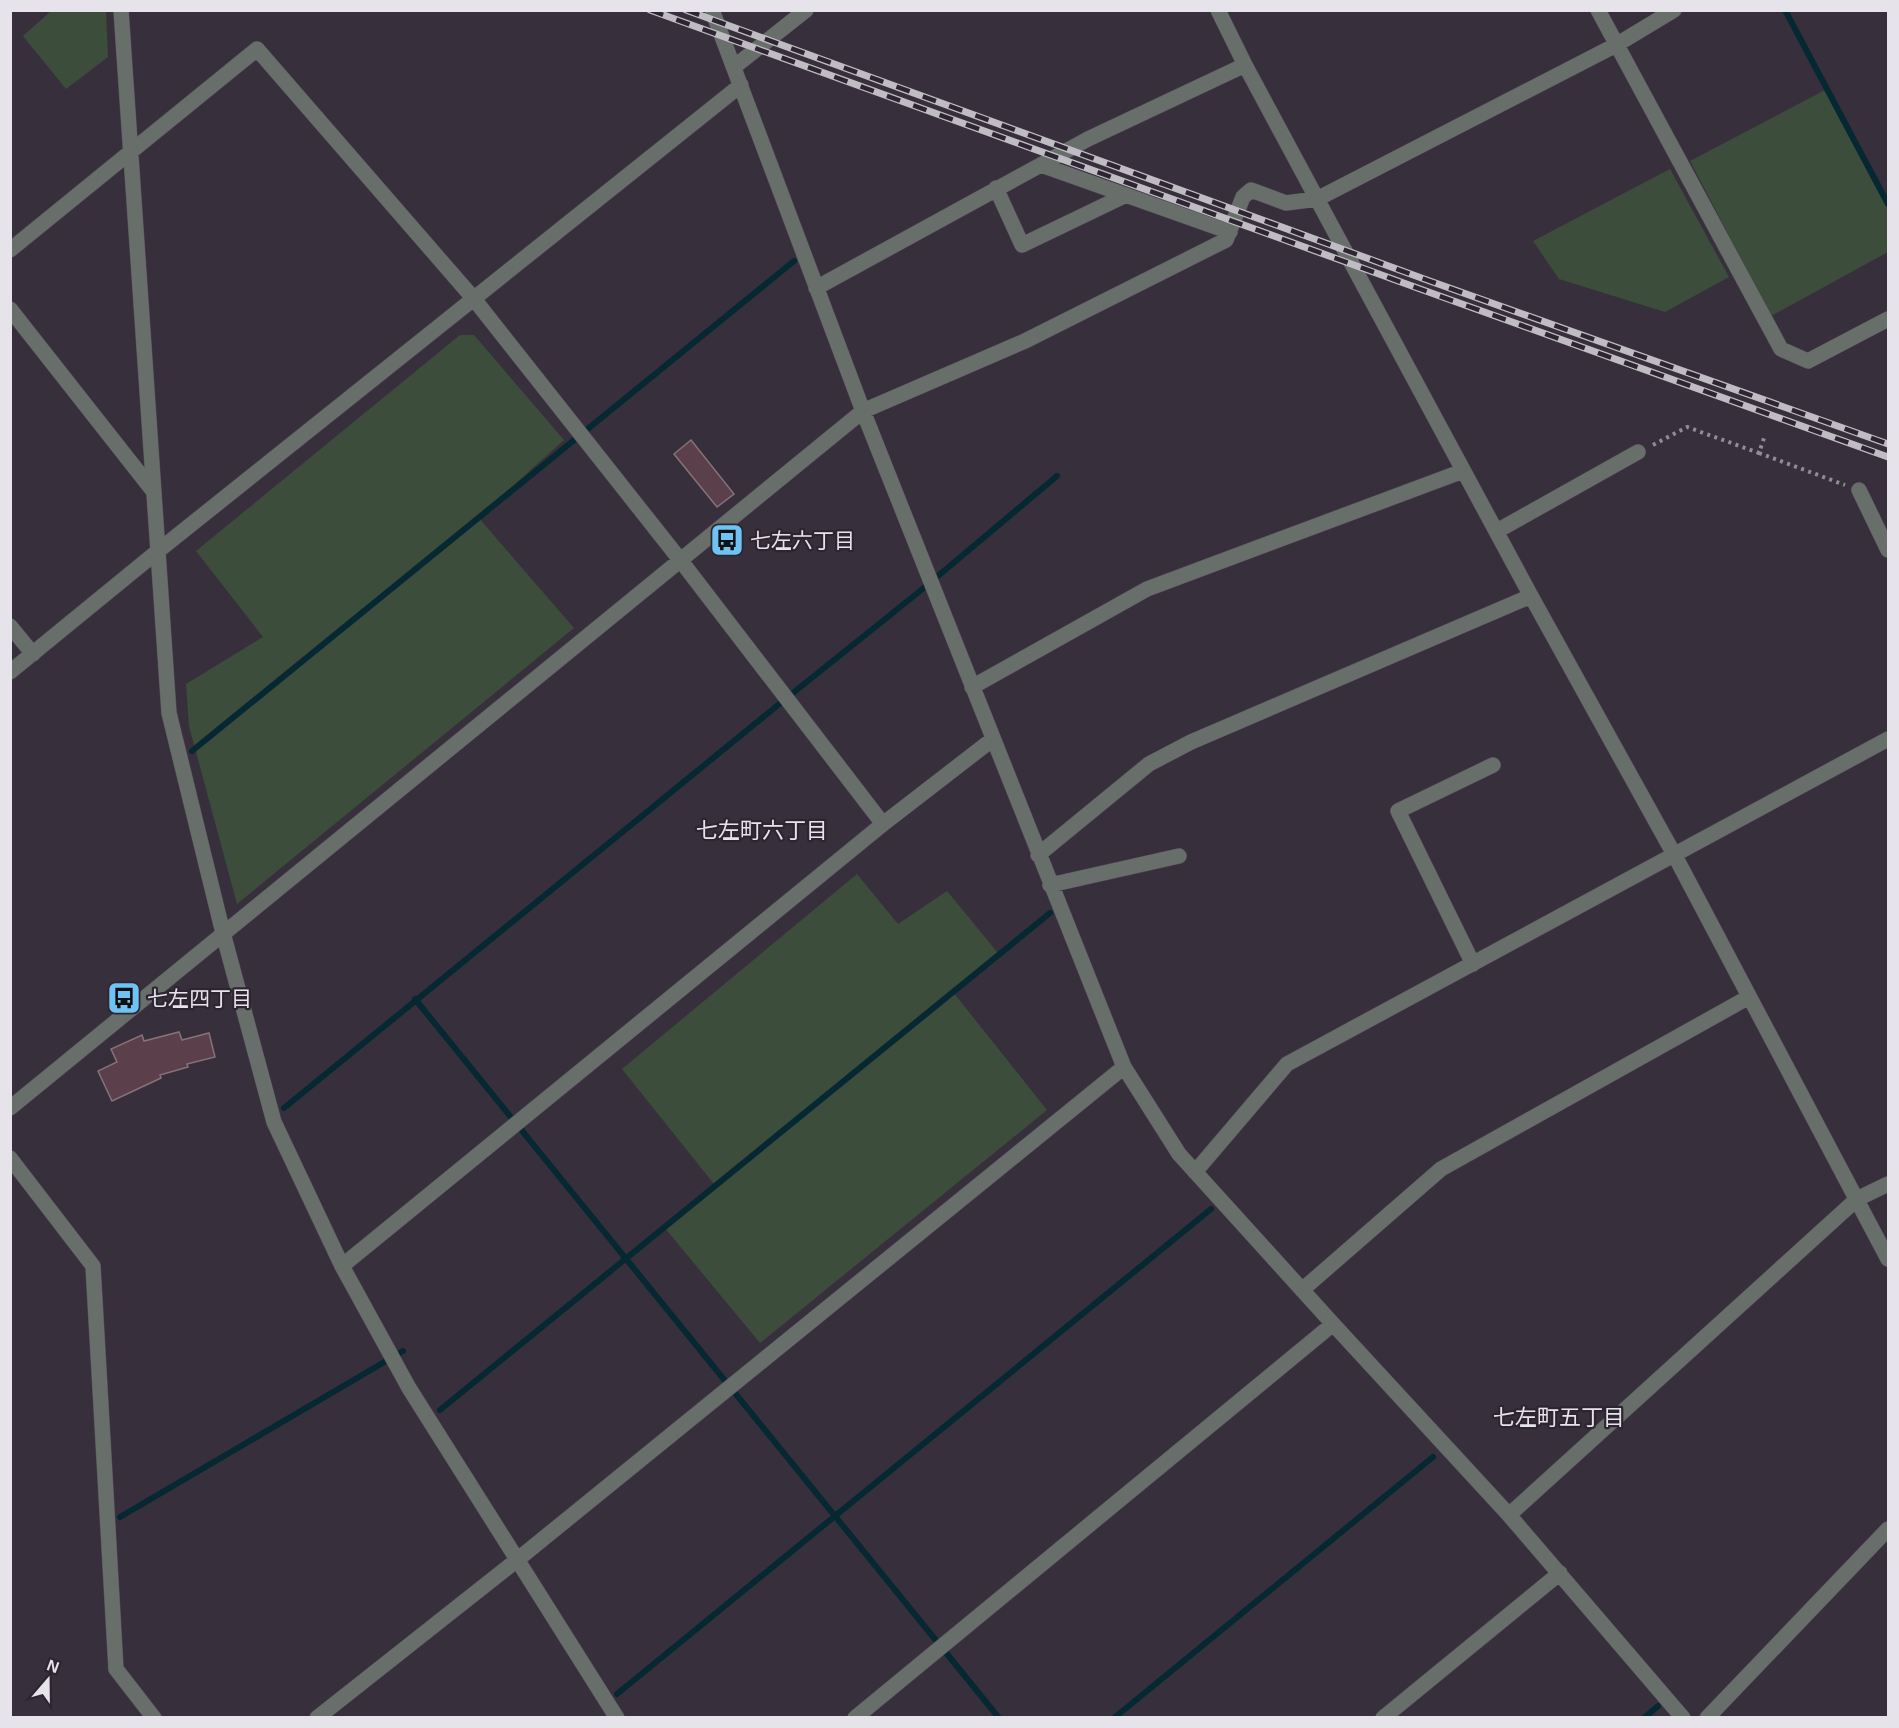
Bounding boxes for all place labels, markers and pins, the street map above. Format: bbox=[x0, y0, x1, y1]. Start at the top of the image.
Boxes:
bus stop icon: 七左六丁目 bbox=[709, 522, 745, 558]
place label: 七左六丁目 bbox=[750, 529, 855, 552]
bus stop icon: 七左四丁目 bbox=[106, 980, 142, 1016]
place label: 七左四丁目 bbox=[147, 987, 252, 1010]

